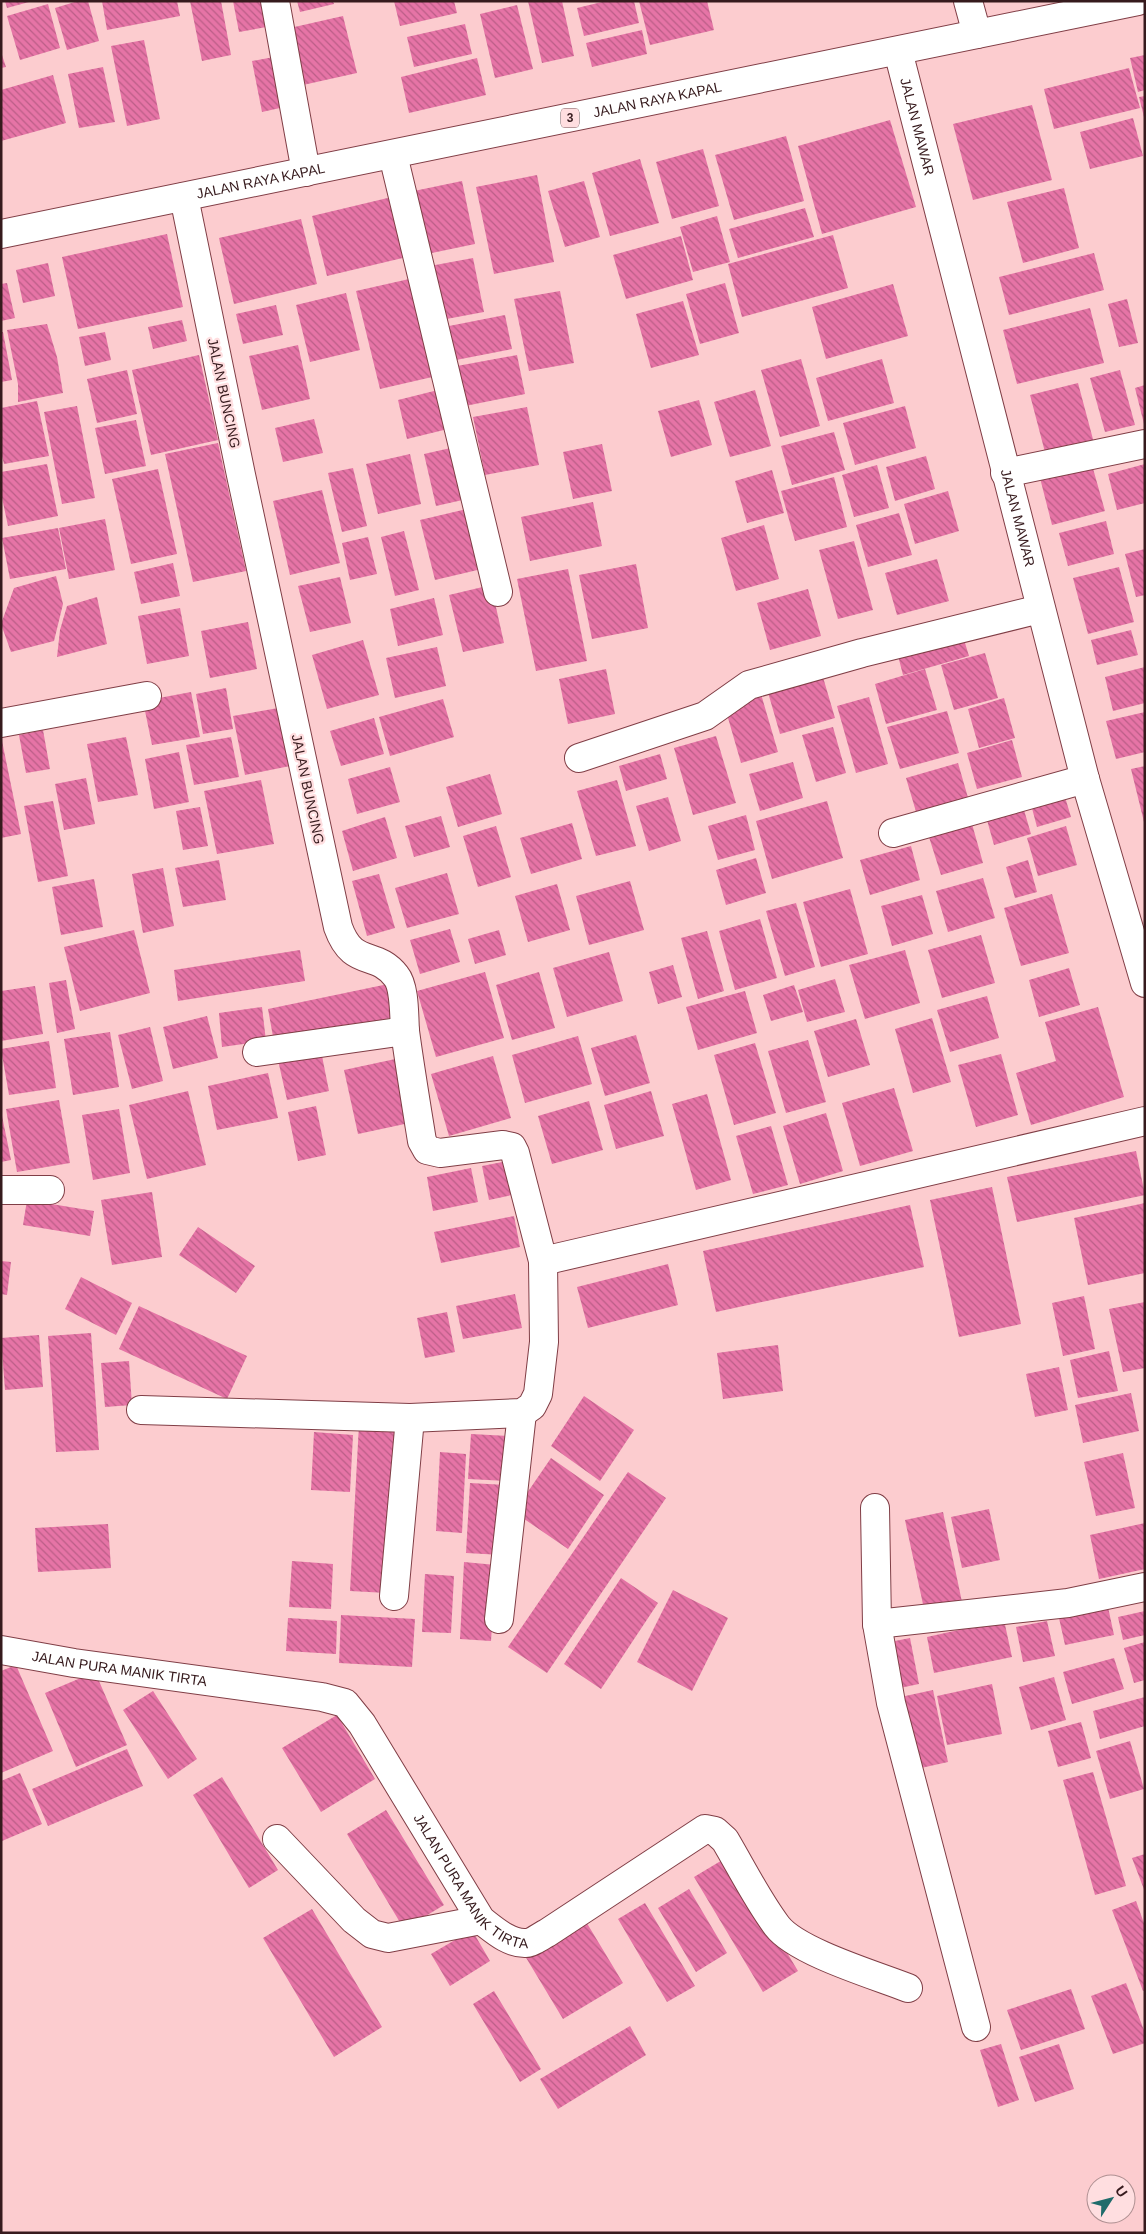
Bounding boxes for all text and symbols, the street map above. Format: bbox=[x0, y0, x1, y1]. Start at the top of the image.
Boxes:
street label: JALAN MAWAR bbox=[897, 76, 938, 177]
street label: JALAN RAYA KAPAL bbox=[592, 78, 723, 120]
road number: 3 bbox=[561, 109, 579, 128]
street label: JALAN RAYA KAPAL bbox=[195, 160, 327, 202]
street label: JALAN BUNCING bbox=[205, 337, 243, 449]
street label: JALAN MAWAR bbox=[998, 467, 1038, 568]
street label: JALAN BUNCING bbox=[289, 733, 327, 845]
street label: JALAN PURA MANIK TIRTA bbox=[31, 1648, 209, 1689]
street label: JALAN PURA MANIK TIRTA bbox=[410, 1811, 529, 1951]
north arrow bbox=[1086, 2174, 1136, 2224]
text: U bbox=[1112, 2183, 1131, 2200]

